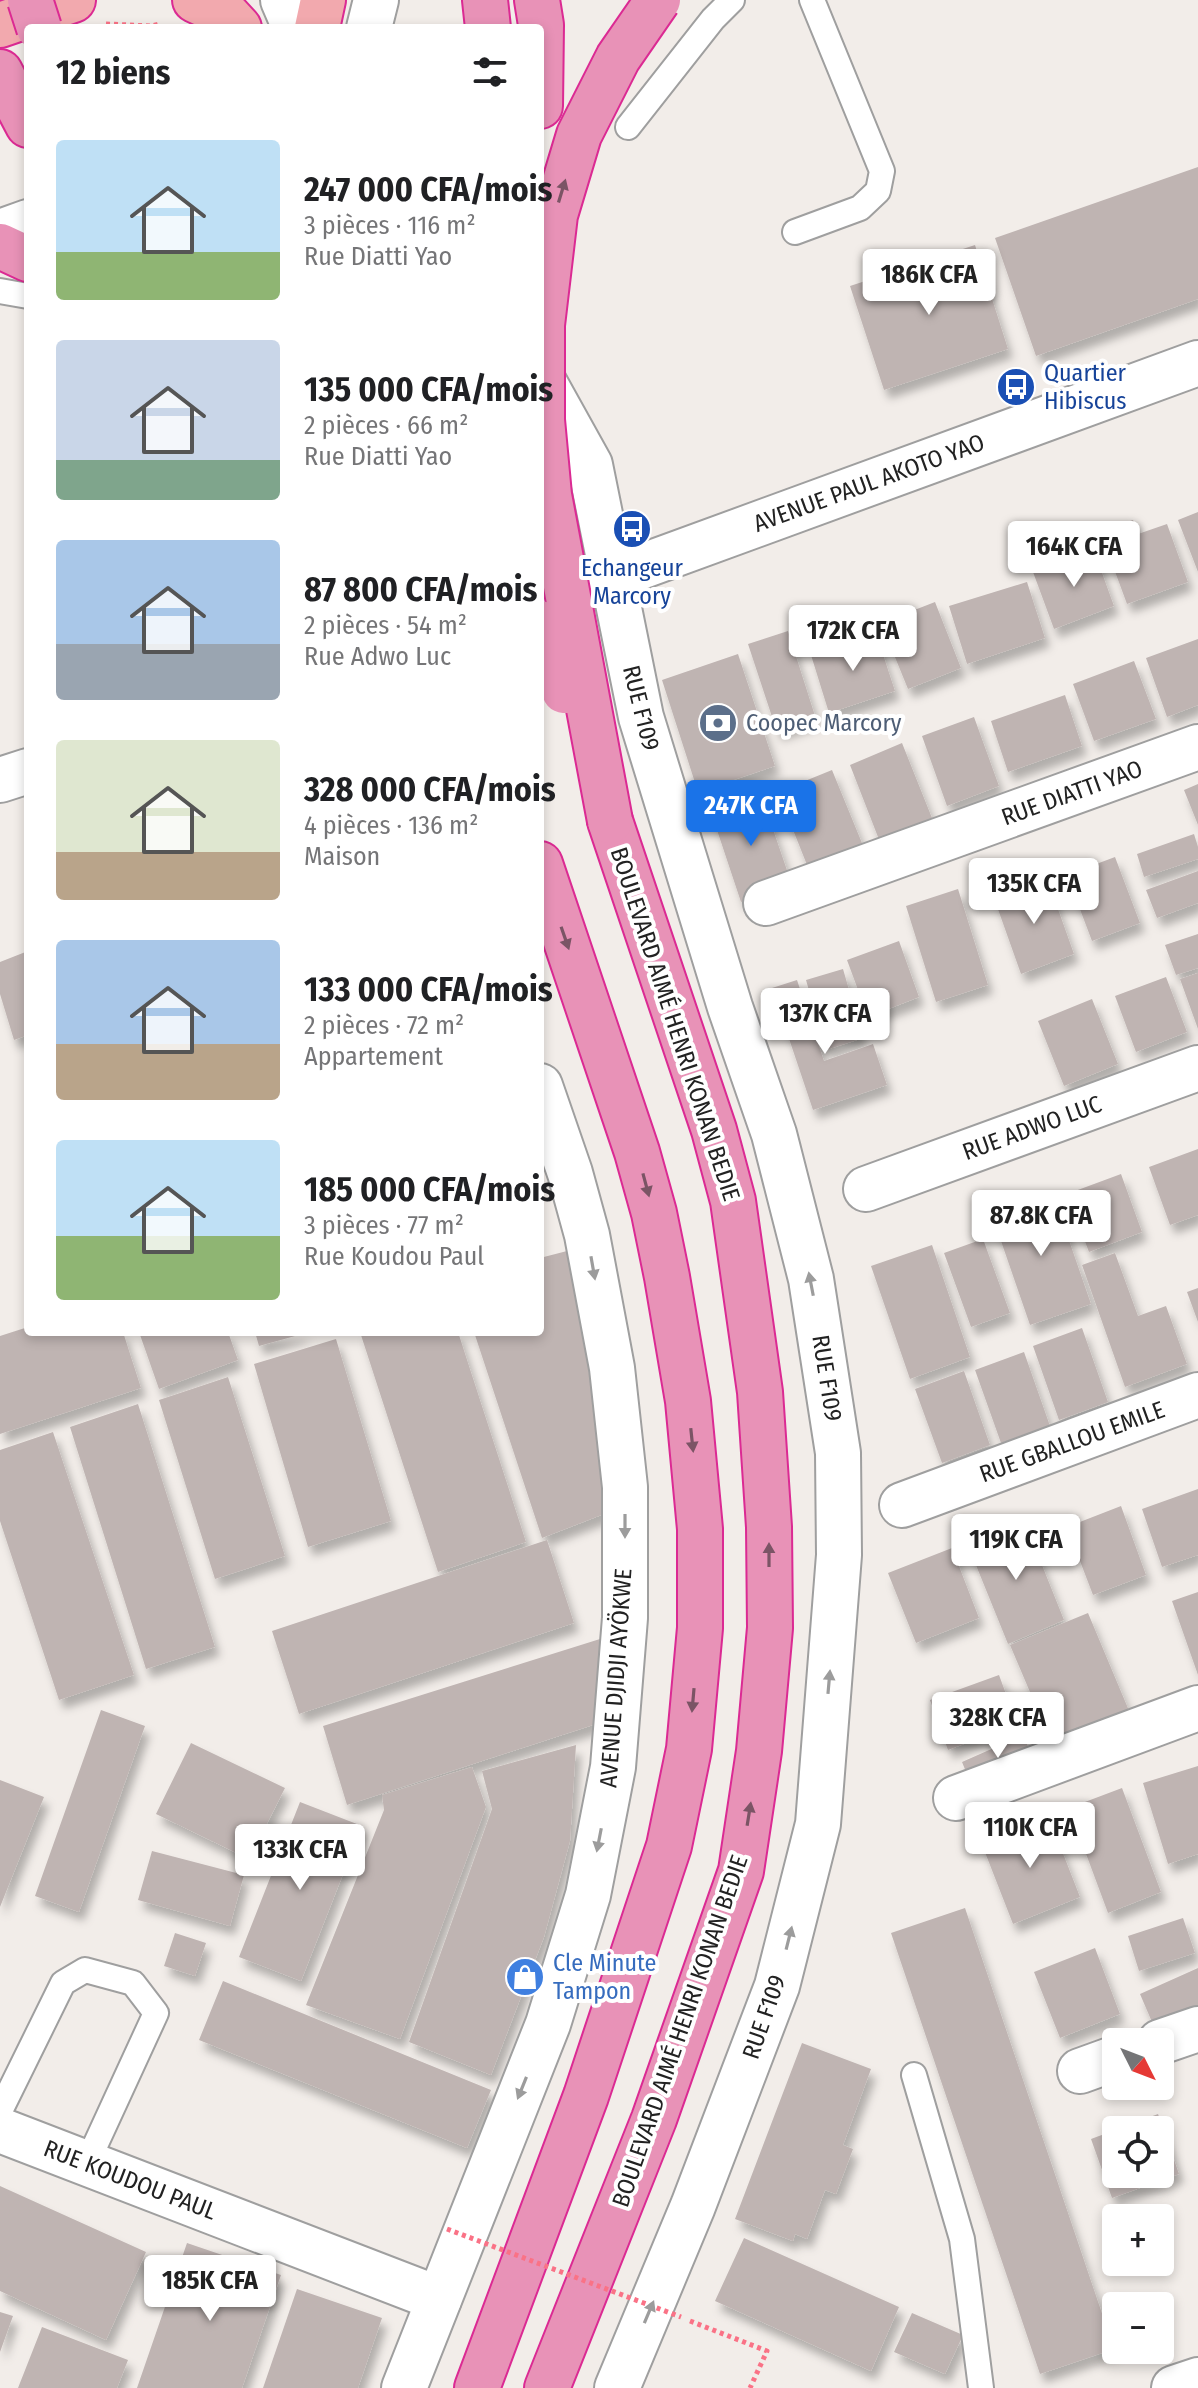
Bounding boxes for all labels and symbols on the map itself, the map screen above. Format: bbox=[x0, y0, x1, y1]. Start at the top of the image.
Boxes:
one-way arrow bbox=[556, 179, 569, 203]
pin: 186K CFA bbox=[846, 249, 1012, 317]
place label: Quartier Hibiscus bbox=[1044, 359, 1127, 415]
bus stop icon: Quartier Hibiscus bbox=[995, 366, 1037, 408]
street label: AVENUE PAUL AKOTO YAO bbox=[750, 428, 988, 538]
bus stop icon: Echangeur Marcory bbox=[611, 508, 653, 550]
pin: 164K CFA bbox=[991, 521, 1157, 589]
place label: Echangeur Marcory bbox=[581, 554, 684, 610]
pin: 172K CFA bbox=[770, 605, 936, 673]
street label: RUE F109 bbox=[617, 662, 665, 754]
bank icon: Coopec Marcory bbox=[697, 702, 739, 744]
place label: Coopec Marcory bbox=[746, 709, 902, 737]
street label: RUE DIATTI YAO bbox=[998, 755, 1146, 831]
pin: 247K CFA bbox=[668, 780, 834, 848]
street label: BOULEVARD AIMÉ HENRI KONAN BEDIE bbox=[604, 843, 746, 1204]
pin: 135K CFA bbox=[951, 858, 1117, 926]
one-way arrow bbox=[559, 926, 571, 950]
pin: 137K CFA bbox=[742, 988, 908, 1056]
street label: RUE ADWO LUC bbox=[959, 1090, 1105, 1166]
one-way arrow bbox=[640, 1173, 653, 1197]
pin: 87.8K CFA bbox=[949, 1190, 1133, 1258]
one-way arrow bbox=[588, 1256, 600, 1281]
one-way arrow bbox=[805, 1272, 817, 1297]
street label: RUE F109 bbox=[806, 1333, 848, 1423]
street label: RUE GBALLOU EMILE bbox=[976, 1396, 1168, 1488]
one-way arrow bbox=[685, 1428, 698, 1453]
one-way arrow bbox=[619, 1514, 631, 1539]
pin: 119K CFA bbox=[933, 1514, 1099, 1582]
one-way arrow bbox=[763, 1542, 775, 1567]
street label: AVENUE DJIDJI AYÖKWE bbox=[594, 1567, 638, 1789]
one-way arrow bbox=[823, 1669, 836, 1694]
one-way arrow bbox=[687, 1688, 700, 1713]
pin: 328K CFA bbox=[915, 1692, 1081, 1760]
one-way arrow bbox=[744, 1801, 756, 1826]
pin: 110K CFA bbox=[947, 1802, 1113, 1870]
pin: 133K CFA bbox=[217, 1824, 383, 1892]
one-way arrow bbox=[592, 1827, 605, 1852]
street label: BOULEVARD AIMÉ HENRI KONAN BEDIE bbox=[606, 1851, 754, 2211]
one-way arrow bbox=[783, 1925, 795, 1950]
place label: Cle Minute Tampon bbox=[553, 1949, 656, 2005]
shop icon: Cle Minute Tampon bbox=[504, 1956, 546, 1998]
street label: RUE F109 bbox=[737, 1971, 791, 2063]
north arrow bbox=[1102, 2028, 1174, 2100]
one-way arrow bbox=[515, 2076, 528, 2100]
street label: RUE KOUDOU PAUL bbox=[40, 2134, 221, 2226]
pin: 185K CFA bbox=[127, 2255, 293, 2323]
one-way arrow bbox=[642, 2300, 655, 2324]

